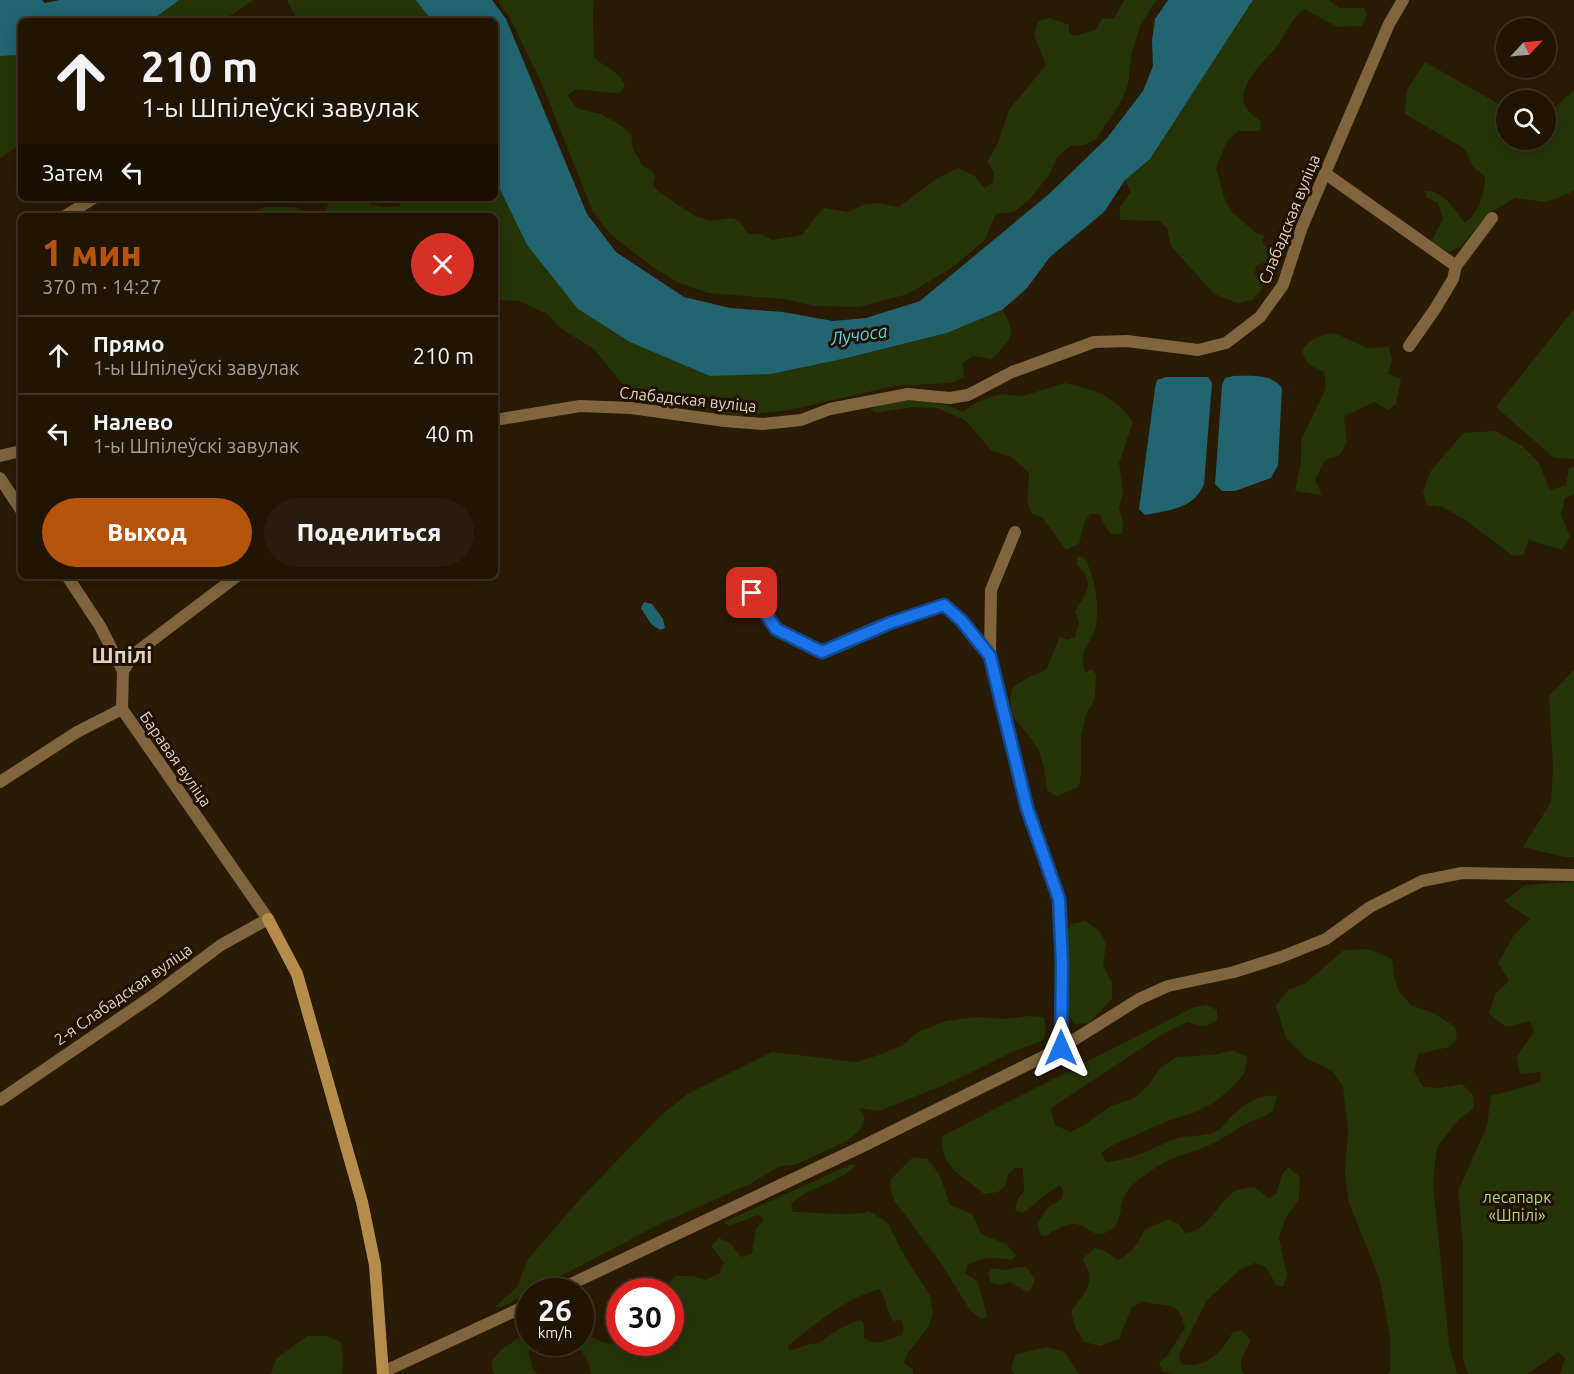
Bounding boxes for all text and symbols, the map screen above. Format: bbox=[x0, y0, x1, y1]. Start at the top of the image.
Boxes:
north arrow bbox=[1496, 18, 1556, 78]
map controls bbox=[1496, 18, 1556, 150]
icon: ahead bbox=[42, 42, 120, 120]
text: 210 m bbox=[141, 43, 258, 90]
button: search bbox=[1496, 90, 1556, 150]
text: 1-ы Шпілеўскі завулак bbox=[141, 92, 419, 122]
street label: Слабадская вуліца bbox=[1255, 152, 1323, 286]
icon: left bbox=[116, 156, 149, 189]
text: Затем bbox=[42, 160, 104, 185]
text: 1 мин bbox=[42, 232, 142, 273]
button: close bbox=[411, 233, 474, 296]
text: 370 m · 14:27 bbox=[42, 275, 162, 298]
water label: Лучоса bbox=[828, 320, 889, 348]
text: Прямо bbox=[93, 331, 164, 356]
icon: ahead bbox=[42, 339, 75, 372]
text: 210 m bbox=[413, 343, 474, 368]
text: 1-ы Шпілеўскі завулак bbox=[93, 356, 299, 379]
street label: Слабадская вуліца bbox=[619, 383, 757, 415]
text: Налево bbox=[93, 409, 173, 434]
icon: left bbox=[42, 417, 75, 450]
text: 40 m bbox=[425, 421, 474, 446]
text: 1-ы Шпілеўскі завулак bbox=[93, 434, 299, 457]
button: Выход bbox=[42, 498, 252, 567]
button: Поделиться bbox=[264, 498, 474, 567]
pin bbox=[726, 567, 777, 618]
icon: arrive bbox=[735, 576, 768, 609]
district label: Шпілі bbox=[92, 642, 152, 667]
street label: Баравая вуліца bbox=[136, 708, 216, 810]
street label: 2-я Слабадская вуліца bbox=[51, 940, 195, 1048]
position arrow bbox=[1029, 1016, 1093, 1080]
park label: лесапарк «Шпілі» bbox=[1483, 1188, 1551, 1224]
speed limit sign: 30 bbox=[606, 1278, 684, 1356]
text: 26 bbox=[538, 1293, 572, 1327]
text: km/h bbox=[538, 1324, 572, 1341]

